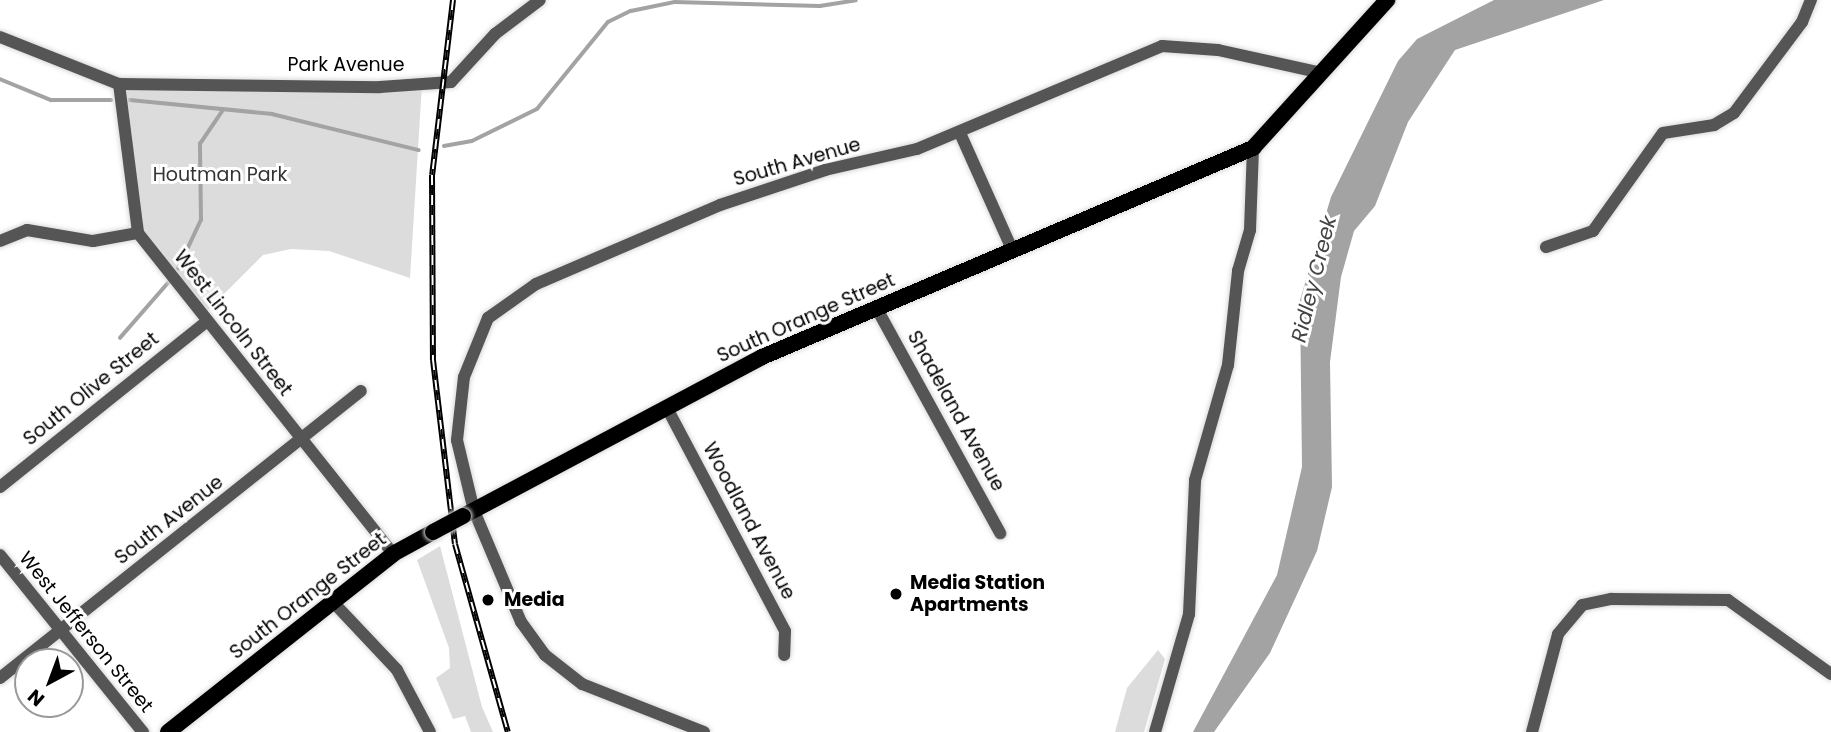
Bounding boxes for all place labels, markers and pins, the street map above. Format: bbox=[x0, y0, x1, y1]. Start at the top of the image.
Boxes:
place label: Media Station Apartments bbox=[910, 572, 1045, 616]
marker: Media Station Apartments bbox=[888, 586, 904, 602]
place label: Media bbox=[504, 589, 565, 611]
marker: Media bbox=[478, 590, 498, 610]

